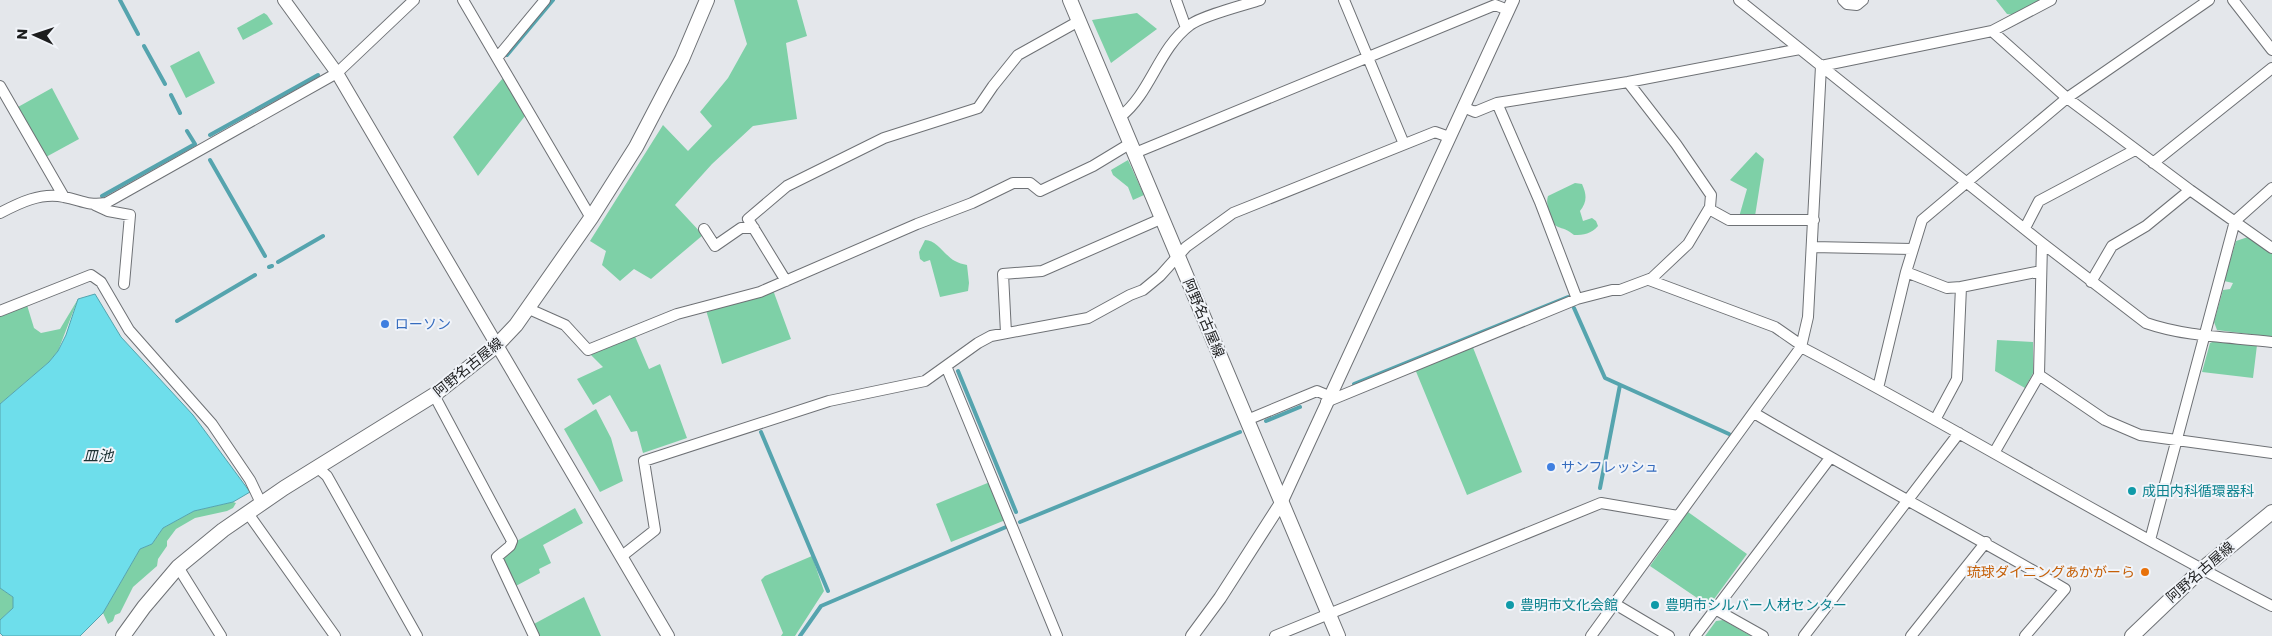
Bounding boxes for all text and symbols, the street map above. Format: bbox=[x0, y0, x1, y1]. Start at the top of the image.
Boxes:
north arrow bbox=[10, 10, 60, 60]
text: N bbox=[12, 29, 32, 40]
street label: 阿野名古屋線 bbox=[1178, 275, 1230, 361]
place label: ローソン bbox=[395, 314, 451, 334]
marker: ローソン bbox=[379, 318, 391, 330]
street label: 阿野名古屋線 bbox=[429, 333, 507, 401]
water label: 皿池 bbox=[83, 445, 115, 466]
place label: サンフレッシュ bbox=[1561, 457, 1659, 477]
marker: サンフレッシュ bbox=[1545, 461, 1557, 473]
place label: 成田内科循環器科 bbox=[2142, 481, 2254, 501]
marker: 成田内科循環器科 bbox=[2126, 485, 2138, 497]
street label: 阿野名古屋線 bbox=[2162, 537, 2238, 607]
place label: 琉球ダイニングあかがーら bbox=[1967, 562, 2135, 582]
marker: 琉球ダイニングあかがーら bbox=[2139, 566, 2151, 578]
place label: 豊明市文化会館 bbox=[1520, 595, 1618, 615]
place label: 豊明市シルバー人材センター bbox=[1665, 595, 1847, 615]
marker: 豊明市文化会館 bbox=[1504, 599, 1516, 611]
marker: 豊明市シルバー人材センター bbox=[1649, 599, 1661, 611]

